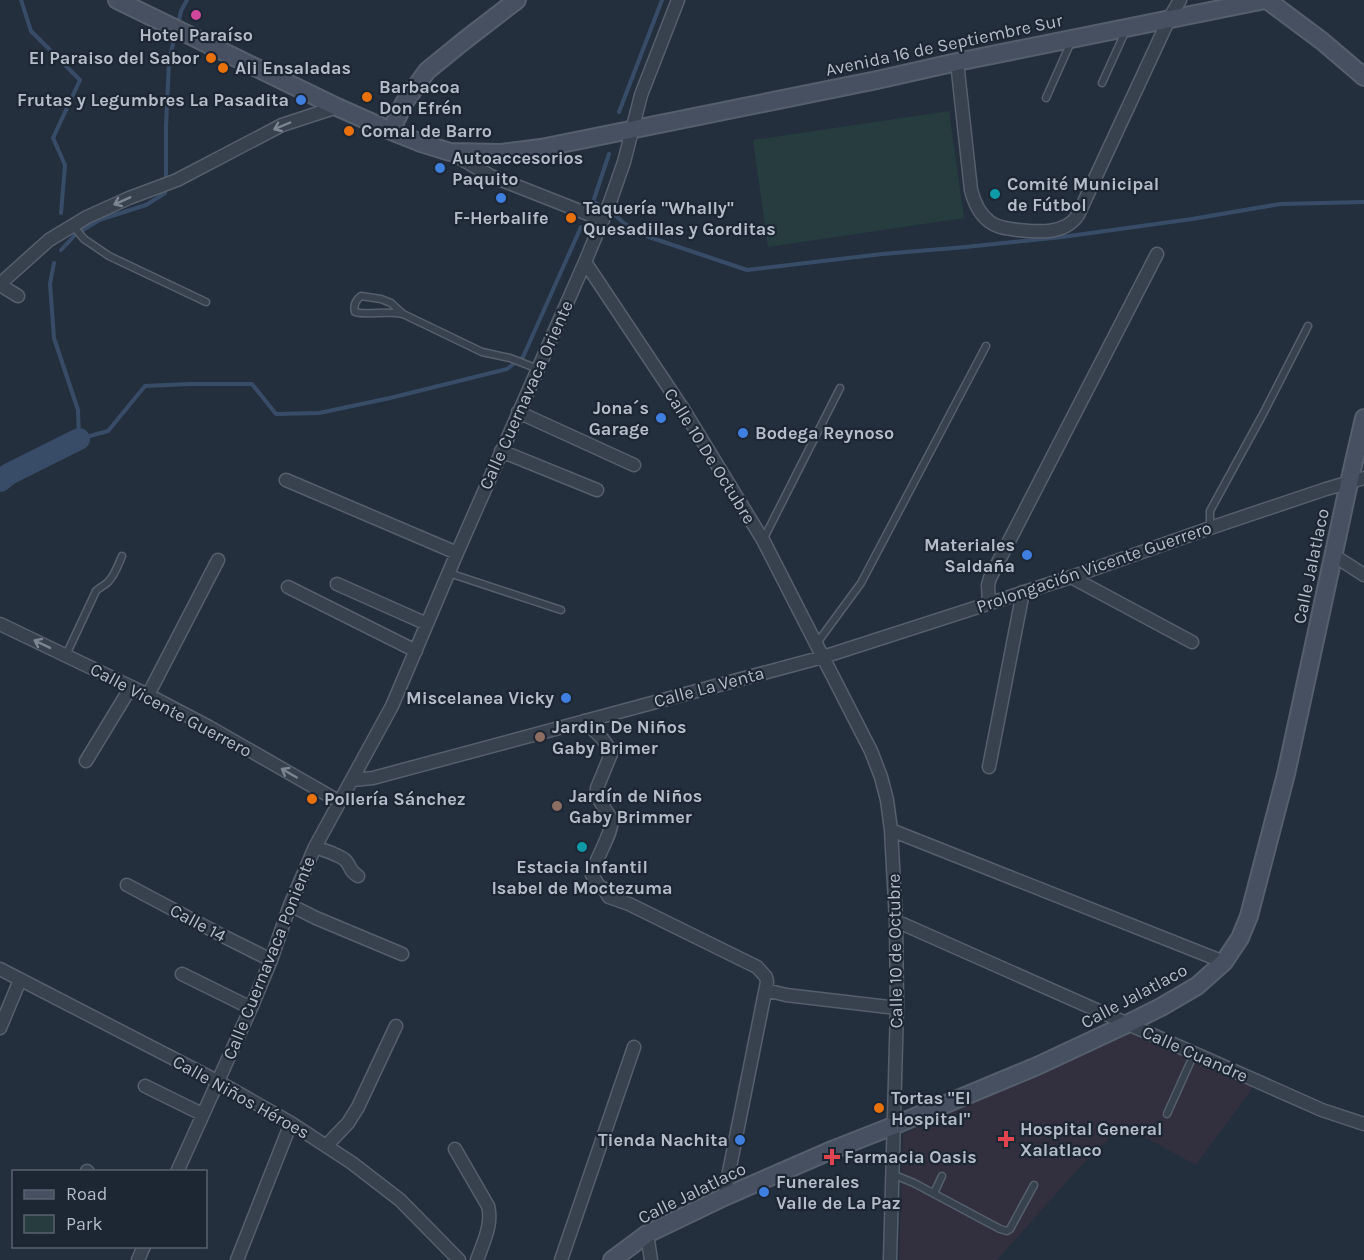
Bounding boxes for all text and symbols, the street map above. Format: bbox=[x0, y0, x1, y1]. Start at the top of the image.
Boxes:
marker: Hotel Paraíso bbox=[189, 8, 203, 22]
street label: Avenida 16 de Septiembre Sur bbox=[823, 9, 1065, 81]
place label: Hotel Paraíso bbox=[139, 24, 253, 46]
place label: El Paraiso del Sabor bbox=[29, 47, 199, 69]
marker: El Paraiso del Sabor bbox=[204, 51, 218, 65]
place label: Ali Ensaladas bbox=[235, 57, 351, 79]
marker: Ali Ensaladas bbox=[216, 61, 230, 75]
place label: Barbacoa Don Efrén bbox=[379, 76, 462, 119]
place label: Frutas y Legumbres La Pasadita bbox=[17, 89, 289, 111]
marker: Barbacoa Don Efrén bbox=[360, 90, 374, 104]
marker: Frutas y Legumbres La Pasadita bbox=[294, 93, 308, 107]
place label: Comal de Barro bbox=[361, 120, 492, 142]
one-way arrow bbox=[273, 121, 292, 132]
marker: Comal de Barro bbox=[342, 124, 356, 138]
place label: Autoaccesorios Paquito bbox=[452, 147, 583, 190]
marker: Autoaccesorios Paquito bbox=[433, 161, 447, 175]
place label: Comité Municipal de Fútbol bbox=[1007, 173, 1159, 216]
marker: Comité Municipal de Fútbol bbox=[988, 187, 1002, 201]
marker: F-Herbalife bbox=[494, 191, 508, 205]
one-way arrow bbox=[114, 196, 132, 207]
place label: Taquería "Whally" Quesadillas y Gorditas bbox=[583, 197, 776, 240]
place label: F-Herbalife bbox=[454, 207, 549, 229]
marker: Taquería "Whally" Quesadillas y Gorditas bbox=[564, 211, 578, 225]
street label: Calle Cuernavaca Oriente bbox=[474, 297, 578, 493]
street label: Calle 10 De Octubre bbox=[659, 384, 761, 528]
place label: Jona´s Garage bbox=[589, 397, 649, 440]
marker: Jona´s Garage bbox=[654, 411, 668, 425]
place label: Bodega Reynoso bbox=[755, 422, 894, 444]
marker: Bodega Reynoso bbox=[736, 426, 750, 440]
street label: Calle Jalatlaco bbox=[1288, 506, 1334, 626]
street label: Prolongación Vicente Guerrero bbox=[974, 516, 1214, 618]
place label: Materiales Saldaña bbox=[924, 534, 1015, 577]
marker: Materiales Saldaña bbox=[1020, 548, 1034, 562]
one-way arrow bbox=[33, 637, 51, 649]
street label: Calle Vicente Guerrero bbox=[86, 658, 256, 762]
street label: Calle La Venta bbox=[651, 662, 767, 712]
place label: Miscelanea Vicky bbox=[406, 687, 554, 709]
marker: Miscelanea Vicky bbox=[559, 691, 573, 705]
place label: Jardin De Niños Gaby Brimer bbox=[552, 716, 686, 759]
marker: Jardin De Niños Gaby Brimer bbox=[533, 730, 547, 744]
one-way arrow bbox=[281, 767, 298, 779]
place label: Jardín de Niños Gaby Brimmer bbox=[569, 785, 702, 828]
place label: Pollería Sánchez bbox=[324, 788, 466, 810]
marker: Pollería Sánchez bbox=[305, 792, 319, 806]
marker: Jardín de Niños Gaby Brimmer bbox=[550, 799, 564, 813]
marker: Estacia Infantil Isabel de Moctezuma bbox=[575, 840, 589, 854]
street label: Calle Cuernavaca Poniente bbox=[218, 853, 320, 1063]
place label: Estacia Infantil Isabel de Moctezuma bbox=[491, 856, 673, 899]
street label: Calle 10 de Octubre bbox=[883, 874, 907, 1028]
street label: Calle 14 bbox=[166, 899, 230, 947]
street label: Calle Jalatlaco bbox=[1077, 959, 1191, 1033]
street label: Calle Cuandre bbox=[1139, 1021, 1251, 1087]
street label: Calle Niños Héroes bbox=[169, 1050, 313, 1144]
place label: Tortas "El Hospital" bbox=[891, 1087, 971, 1130]
marker: Tortas "El Hospital" bbox=[872, 1101, 886, 1115]
place label: Hospital General Xalatlaco bbox=[1020, 1118, 1163, 1161]
place label: Tienda Nachita bbox=[598, 1129, 728, 1151]
marker: Hospital General Xalatlaco bbox=[997, 1130, 1015, 1148]
marker: Tienda Nachita bbox=[733, 1133, 747, 1147]
place label: Farmacia Oasis bbox=[844, 1146, 977, 1168]
marker: Farmacia Oasis bbox=[825, 1150, 839, 1164]
street label: Calle Jalatlaco bbox=[634, 1157, 750, 1229]
legend bbox=[12, 1170, 207, 1248]
place label: Funerales Valle de La Paz bbox=[776, 1171, 901, 1214]
text: Road bbox=[66, 1183, 107, 1205]
marker: Funerales Valle de La Paz bbox=[757, 1185, 771, 1199]
text: Park bbox=[66, 1213, 103, 1235]

